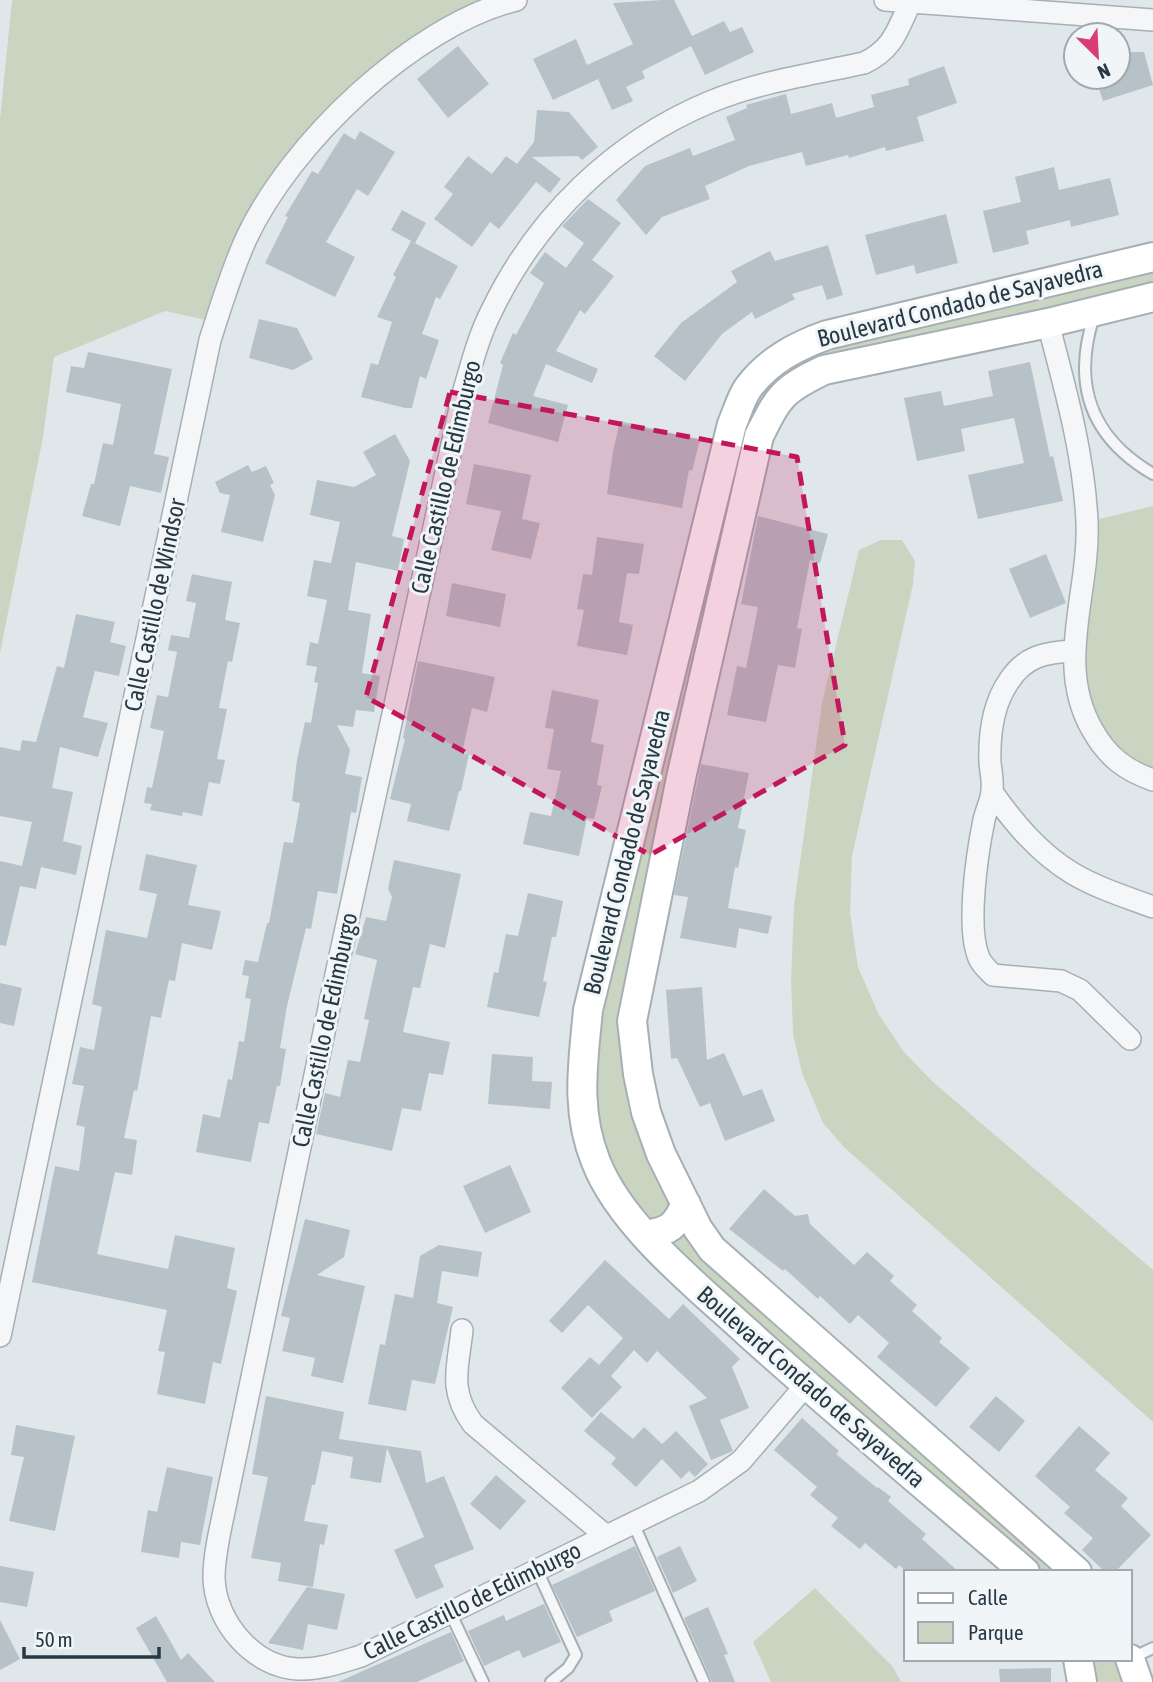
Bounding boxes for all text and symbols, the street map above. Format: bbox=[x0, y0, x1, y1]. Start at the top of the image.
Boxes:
north arrow bbox=[1062, 21, 1132, 91]
text: N bbox=[1094, 59, 1114, 84]
street label: Boulevard Condado de Sayavedra bbox=[814, 255, 1105, 352]
street label: Calle Castillo de Edimburgo bbox=[405, 357, 486, 596]
street label: Calle Castillo de Windsor bbox=[119, 495, 190, 714]
street label: Boulevard Condado de Sayavedra bbox=[578, 706, 675, 997]
street label: Calle Castillo de Edimburgo bbox=[286, 910, 363, 1150]
street label: Boulevard Condado de Sayavedra bbox=[692, 1280, 931, 1493]
street label: Calle Castillo de Edimburgo bbox=[358, 1536, 585, 1665]
legend bbox=[904, 1570, 1132, 1661]
text: Calle bbox=[968, 1585, 1008, 1609]
scale bar bbox=[24, 1616, 159, 1660]
text: Parque bbox=[968, 1620, 1023, 1644]
text: 50 m bbox=[35, 1627, 73, 1651]

